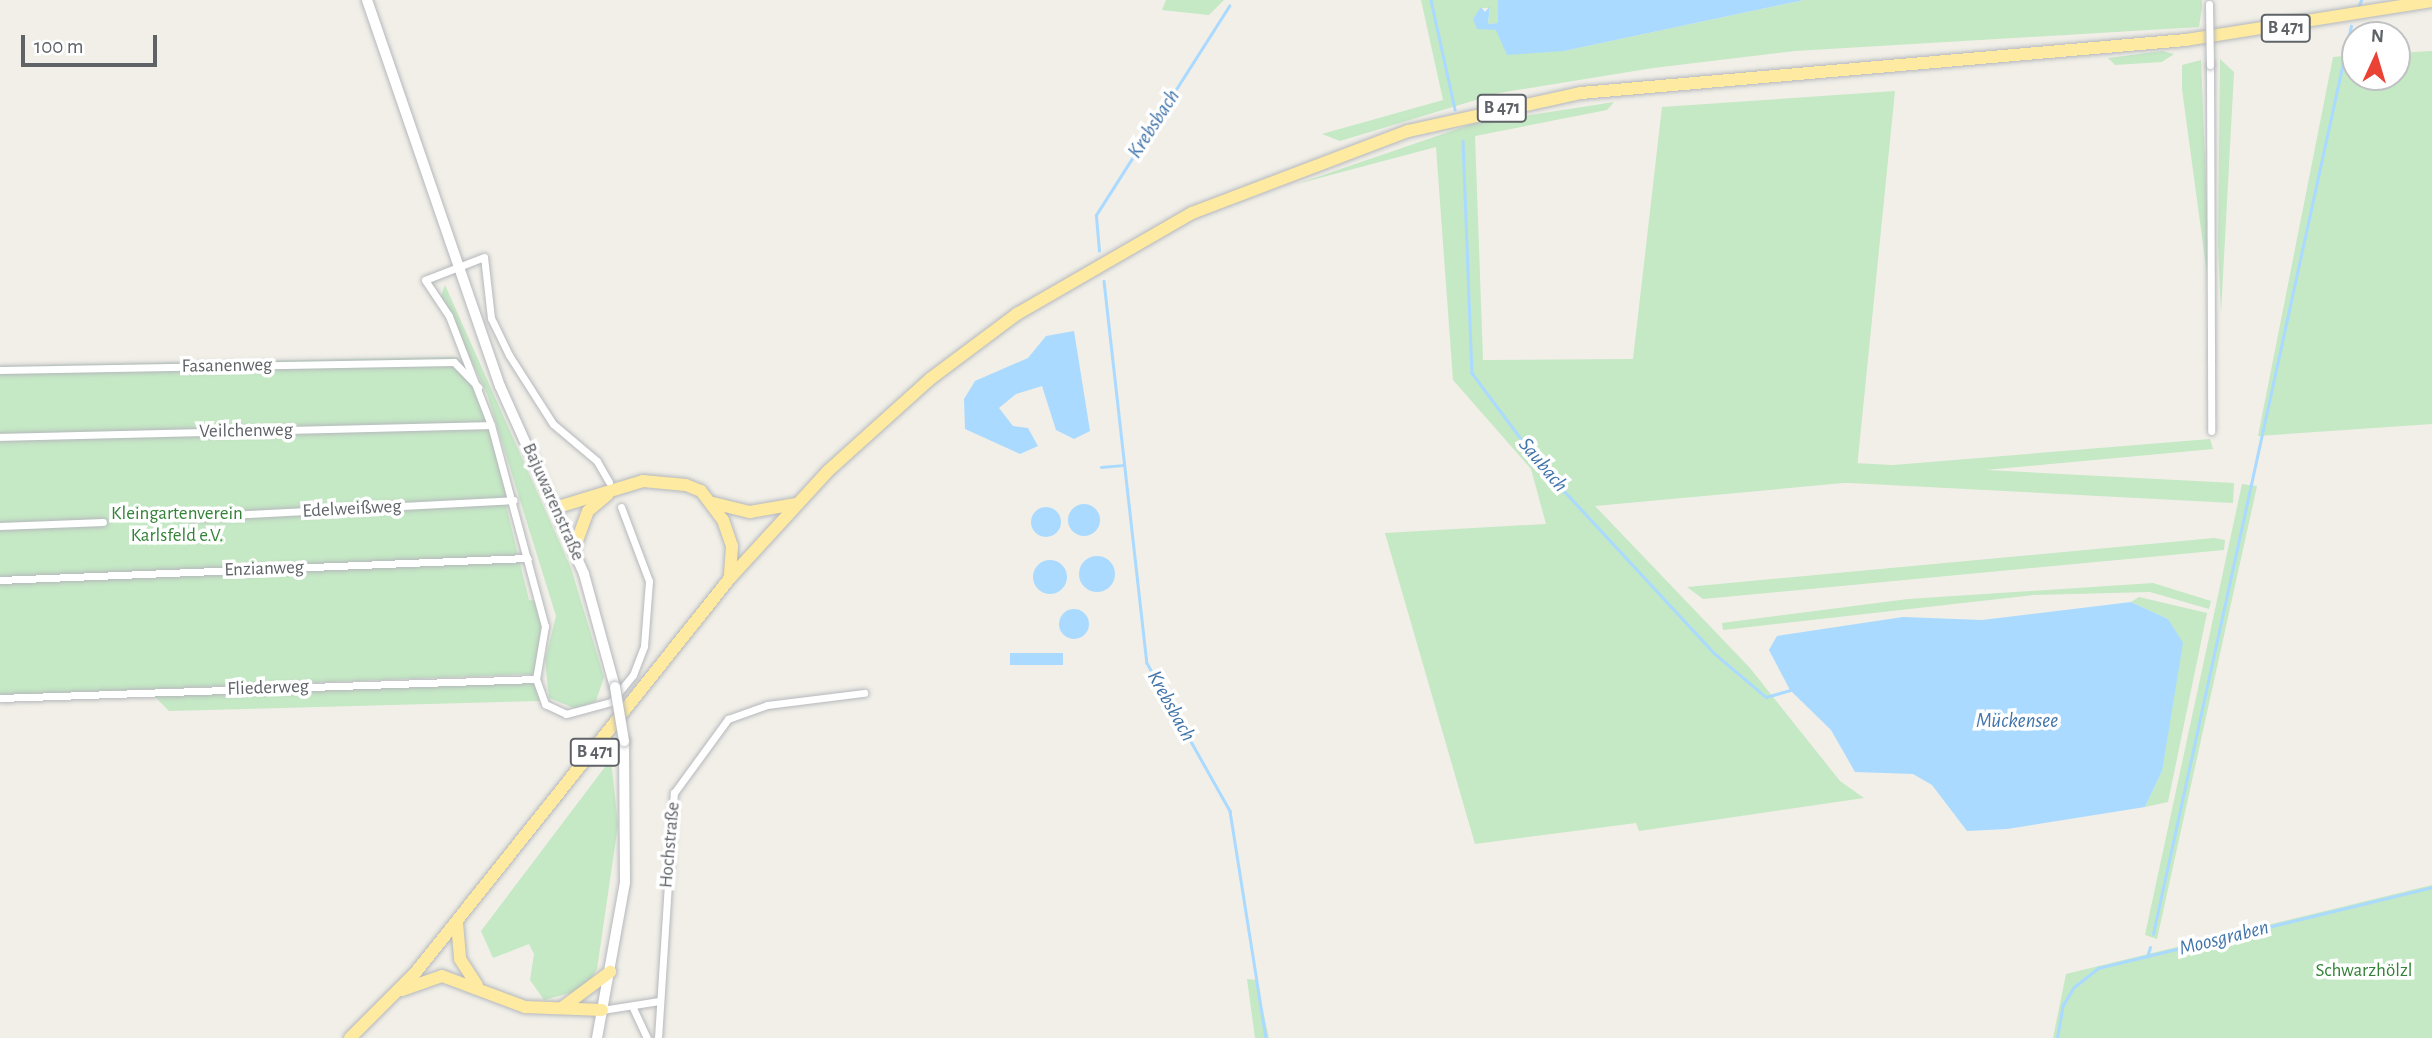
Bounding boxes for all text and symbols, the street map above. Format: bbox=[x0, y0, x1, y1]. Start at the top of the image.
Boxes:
road number: B 471 bbox=[2260, 13, 2312, 42]
scale bar bbox=[24, 21, 161, 65]
north arrow bbox=[2341, 21, 2411, 91]
text: N bbox=[2370, 27, 2385, 46]
text: 100 m bbox=[34, 36, 84, 57]
water label: Krebsbach bbox=[1122, 85, 1186, 163]
road number: B 471 bbox=[1476, 94, 1528, 122]
street label: Fasanenweg bbox=[182, 354, 272, 378]
street label: Veilchenweg bbox=[199, 419, 293, 443]
water label: Saubach bbox=[1513, 433, 1573, 497]
street label: Bajuwarenstraße bbox=[517, 440, 589, 564]
street label: Edelweißweg bbox=[302, 495, 402, 523]
park label: Kleingartenverein Karlsfeld e.V. bbox=[111, 503, 243, 547]
street label: Enzianweg bbox=[224, 556, 304, 582]
water label: Krebsbach bbox=[1141, 666, 1201, 746]
street label: Fliederweg bbox=[227, 675, 309, 701]
water label: Mückensee bbox=[1976, 708, 2058, 734]
road number: B 471 bbox=[569, 738, 621, 766]
street label: Hochstraße bbox=[655, 801, 685, 889]
water label: Moosgraben bbox=[2177, 915, 2271, 961]
park label: Schwarzhölzl bbox=[2316, 960, 2412, 982]

